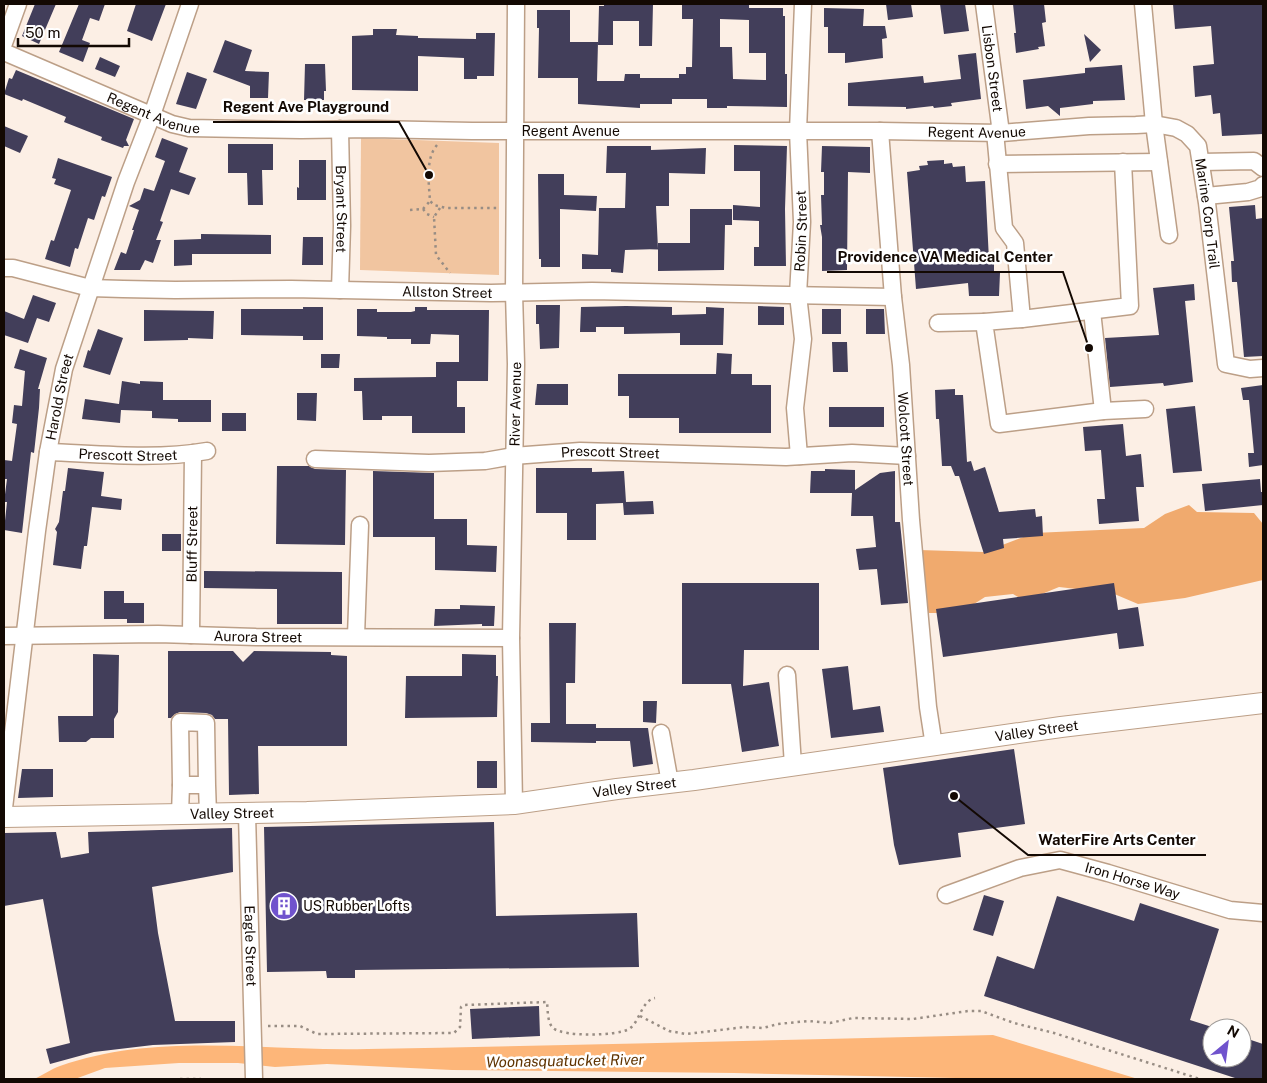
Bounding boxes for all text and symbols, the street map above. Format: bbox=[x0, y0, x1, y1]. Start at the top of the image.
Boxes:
scale bar bbox=[18, 15, 129, 47]
text: 50 m bbox=[25, 24, 60, 41]
street label: Lisbon Street bbox=[979, 24, 1006, 113]
street label: Regent Avenue bbox=[105, 89, 200, 136]
callout: Regent Ave Playground bbox=[213, 92, 399, 122]
text: Regent Ave Playground bbox=[223, 98, 389, 115]
street label: Regent Avenue bbox=[522, 123, 620, 139]
street label: Regent Avenue bbox=[927, 123, 1026, 141]
street label: Marine Corp Trail bbox=[1192, 157, 1223, 270]
street label: Bryant Street bbox=[333, 165, 350, 253]
street label: Robin Street bbox=[791, 190, 810, 272]
callout: Providence VA Medical Center bbox=[827, 242, 1063, 272]
text: Providence VA Medical Center bbox=[837, 248, 1053, 265]
street label: Allston Street bbox=[402, 283, 493, 301]
street label: Harold Street bbox=[42, 351, 77, 442]
street label: River Avenue bbox=[506, 361, 524, 447]
street label: Wolcott Street bbox=[895, 391, 917, 486]
street label: Prescott Street bbox=[560, 443, 660, 461]
street label: Prescott Street bbox=[78, 445, 178, 464]
street label: Bluff Street bbox=[184, 506, 200, 582]
street label: Aurora Street bbox=[213, 628, 302, 645]
street label: Valley Street bbox=[994, 717, 1079, 744]
street label: Valley Street bbox=[592, 774, 677, 800]
street label: Valley Street bbox=[190, 805, 274, 822]
callout: WaterFire Arts Center bbox=[1028, 825, 1206, 855]
text: WaterFire Arts Center bbox=[1038, 831, 1196, 848]
street label: Iron Horse Way bbox=[1083, 859, 1183, 903]
building icon: US Rubber Lofts bbox=[269, 891, 299, 921]
place label: US Rubber Lofts bbox=[303, 898, 410, 914]
street label: Eagle Street bbox=[241, 905, 260, 987]
north arrow bbox=[1202, 1018, 1252, 1068]
text: N bbox=[1225, 1022, 1242, 1041]
water label: Woonasquatucket River bbox=[486, 1051, 645, 1070]

